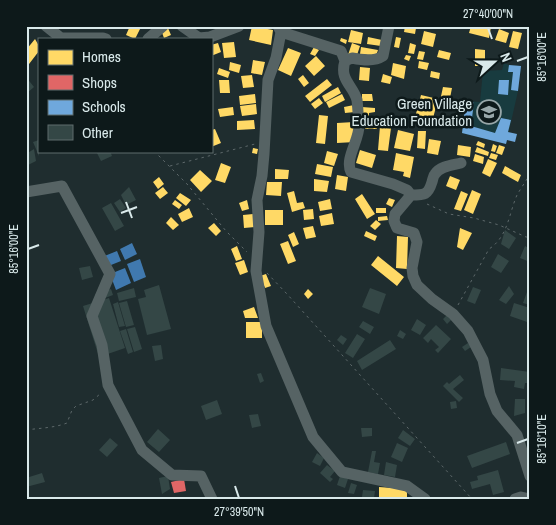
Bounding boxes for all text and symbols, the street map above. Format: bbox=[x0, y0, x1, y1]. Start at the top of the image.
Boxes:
text: 27°40'00"N bbox=[463, 6, 513, 22]
text: 85°16'00"E bbox=[534, 32, 550, 82]
legend bbox=[38, 38, 212, 152]
north arrow bbox=[468, 38, 518, 88]
text: Homes bbox=[82, 46, 121, 67]
text: N bbox=[496, 50, 516, 64]
text: Shops bbox=[82, 72, 117, 93]
place label: Green Village Education Foundation bbox=[352, 93, 472, 131]
text: Schools bbox=[82, 96, 126, 117]
school or university icon: Green Village Education Foundation bbox=[476, 99, 502, 125]
text: Other bbox=[82, 122, 113, 143]
text: 85°16'00"E bbox=[6, 224, 22, 274]
text: 85°16'10"E bbox=[534, 414, 550, 464]
text: 27°39'50"N bbox=[214, 504, 264, 520]

